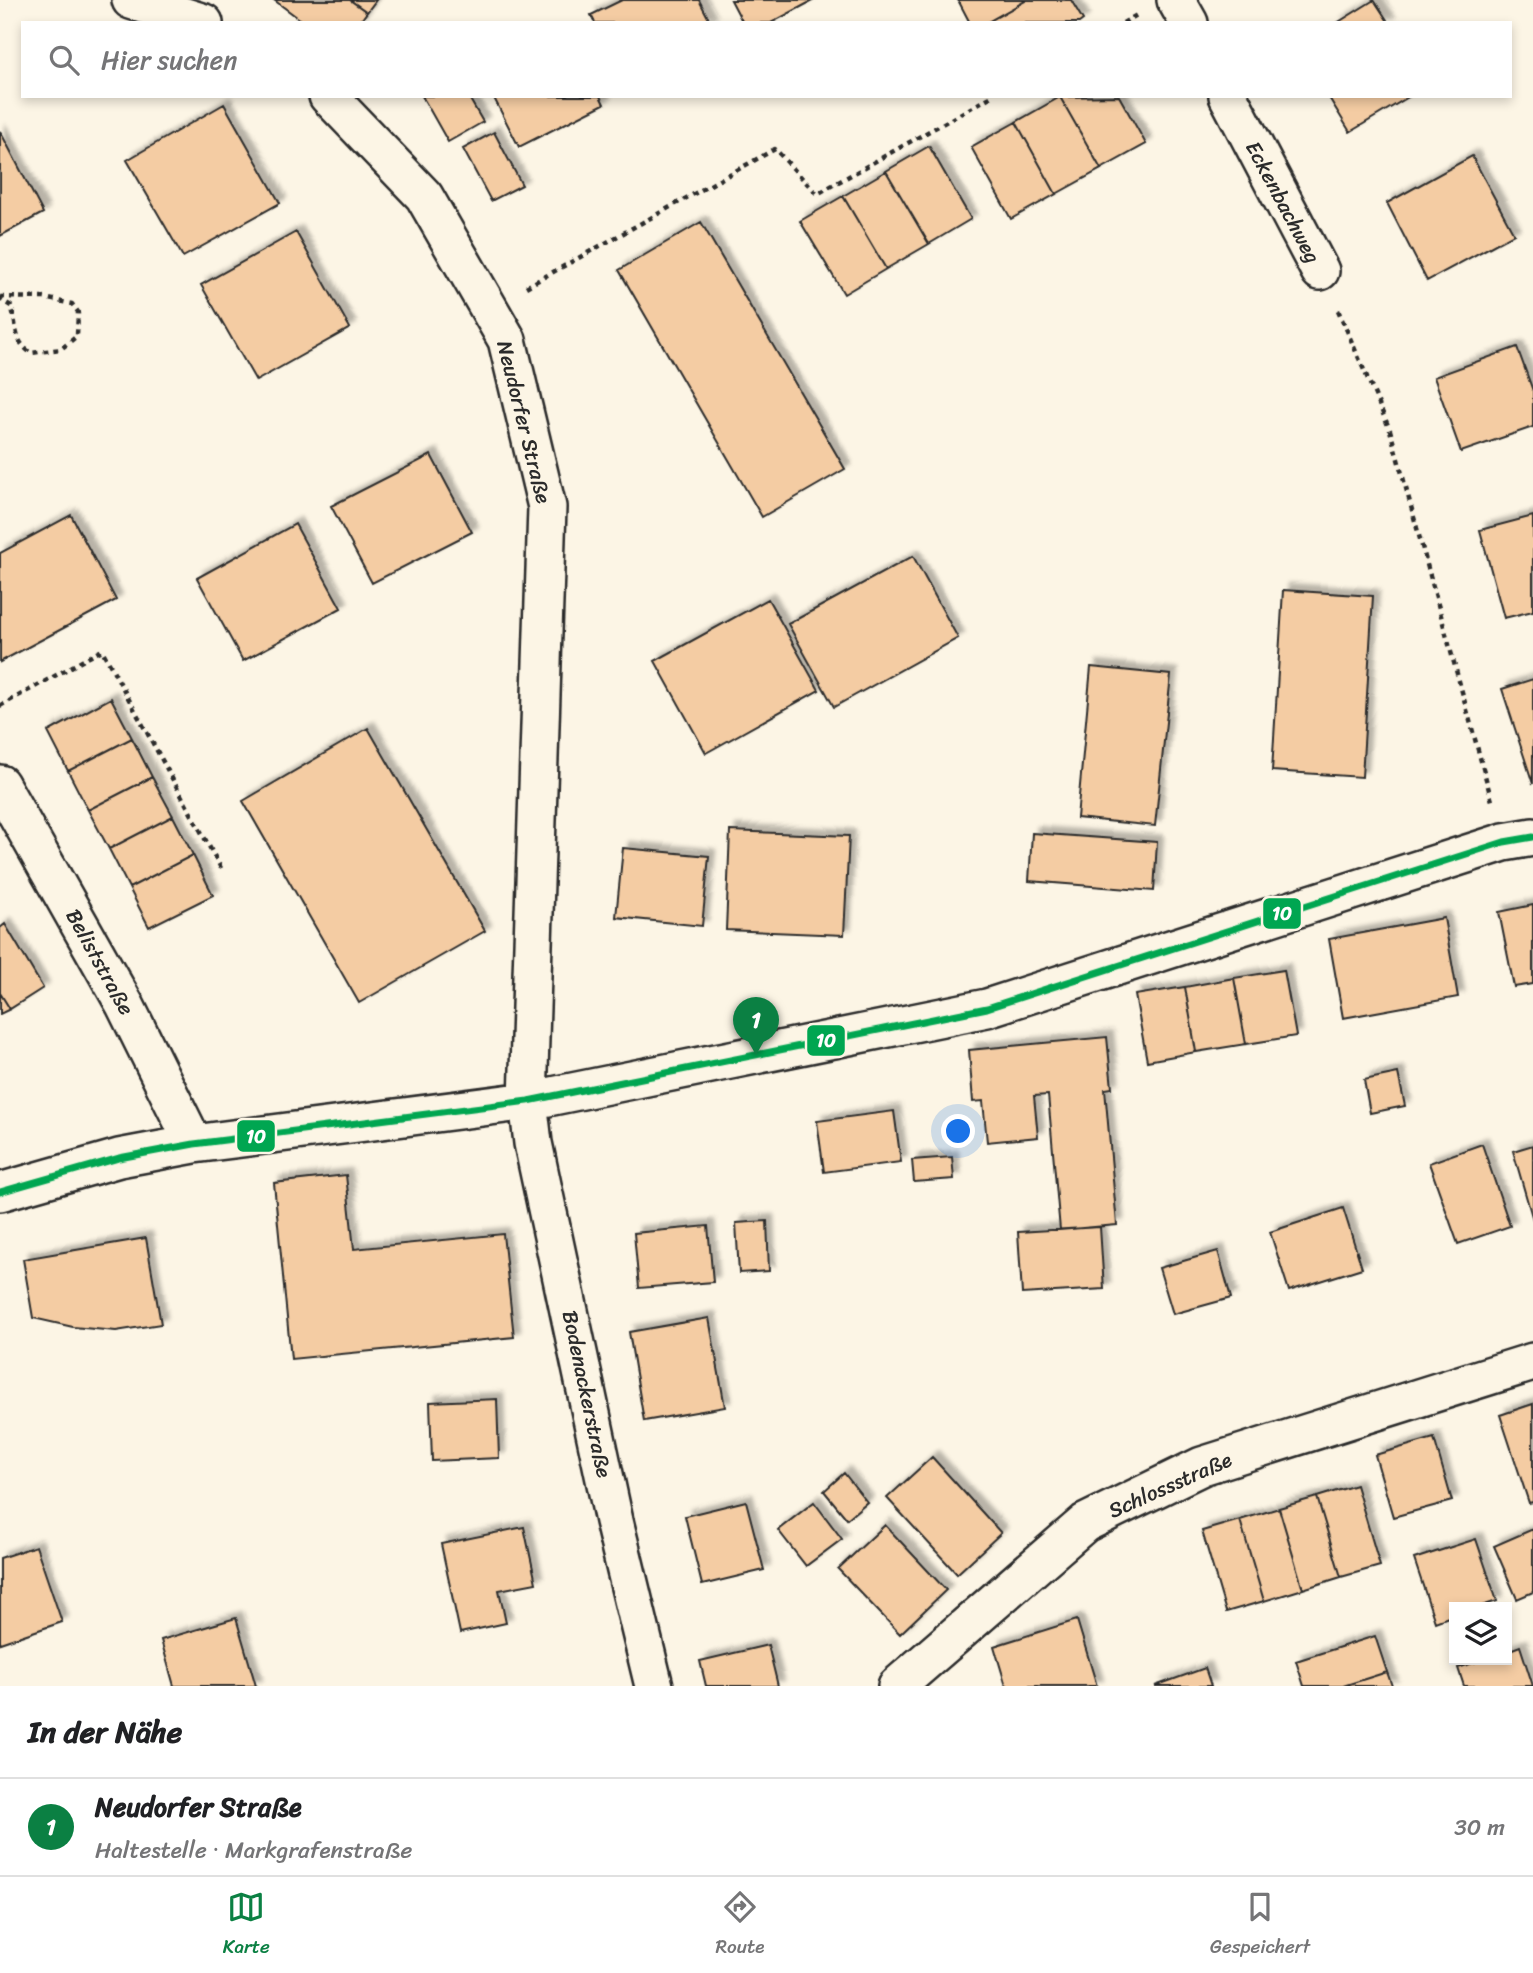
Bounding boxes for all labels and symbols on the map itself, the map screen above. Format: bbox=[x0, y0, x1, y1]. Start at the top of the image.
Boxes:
street label: Eckenbachweg bbox=[1235, 134, 1331, 271]
street label: Neudorfer Straße bbox=[485, 336, 563, 508]
line badge: 10 bbox=[1262, 897, 1302, 930]
text: 10 bbox=[1272, 897, 1292, 930]
street label: Beliststraße bbox=[55, 902, 145, 1023]
pin: 1 bbox=[733, 997, 779, 1055]
line badge: 10 bbox=[806, 1024, 846, 1057]
text: 10 bbox=[816, 1024, 836, 1057]
your location bbox=[941, 1114, 975, 1148]
line badge: 10 bbox=[236, 1119, 276, 1153]
text: 10 bbox=[246, 1120, 266, 1153]
street label: Bodenackerstraße bbox=[551, 1307, 623, 1481]
street label: Schlossstraße bbox=[1102, 1441, 1238, 1529]

